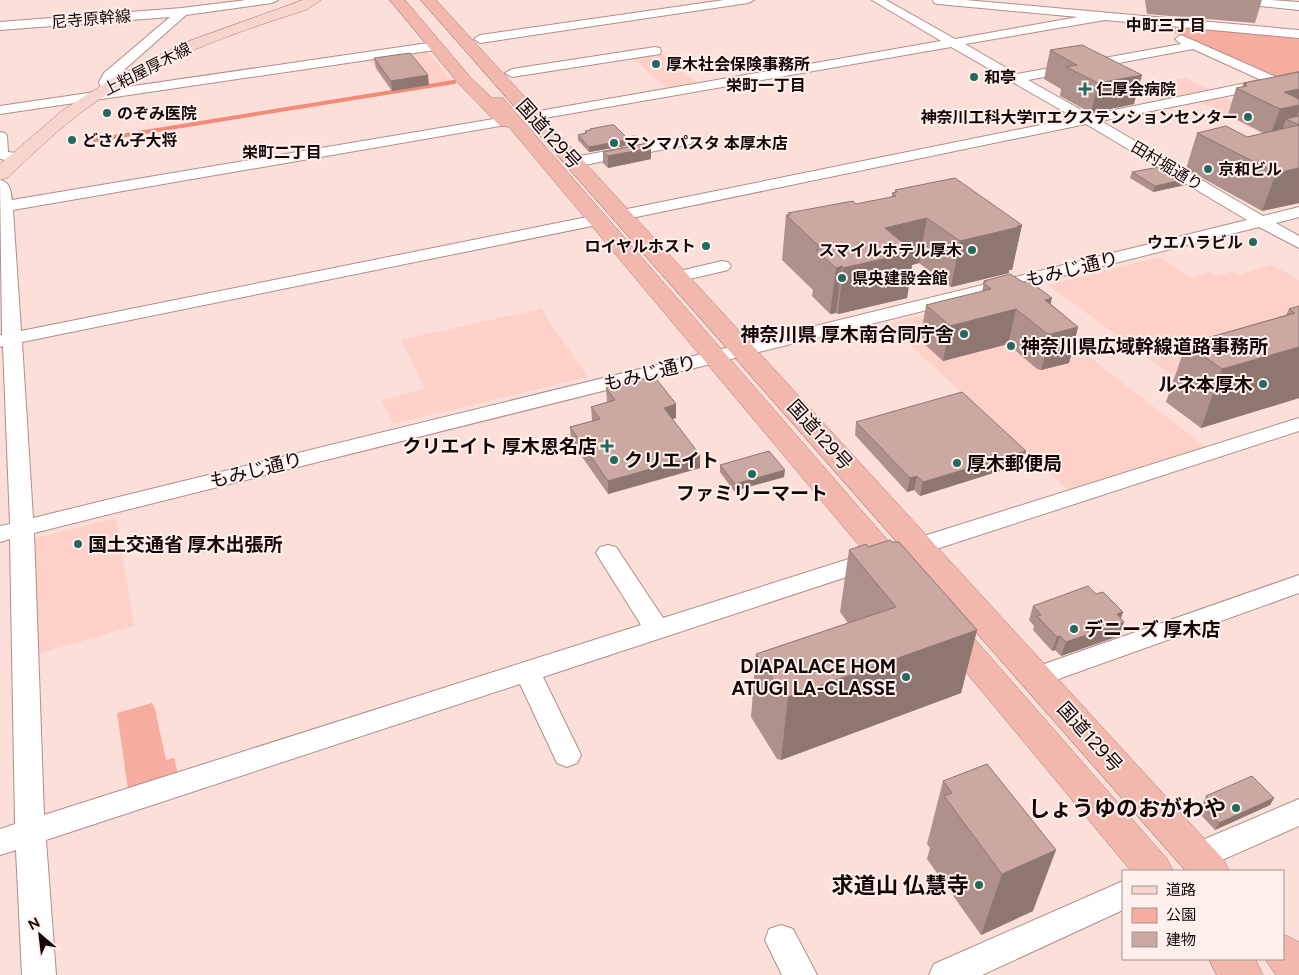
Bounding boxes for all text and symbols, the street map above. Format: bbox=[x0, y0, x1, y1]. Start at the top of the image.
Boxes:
street label: 尼寺原幹線 bbox=[50, 6, 132, 32]
district label: 中町三丁目 bbox=[1126, 16, 1206, 35]
street label: 上粕屋厚木線 bbox=[100, 39, 194, 99]
place label: 厚木社会保険事務所 bbox=[666, 55, 810, 74]
marker: 厚木社会保険事務所 bbox=[650, 58, 662, 70]
place label: 和亭 bbox=[984, 68, 1016, 87]
marker: 和亭 bbox=[968, 71, 980, 83]
district label: 栄町一丁目 bbox=[726, 76, 806, 95]
place label: 仁厚会病院 bbox=[1096, 80, 1176, 99]
marker: 仁厚会病院 bbox=[1078, 82, 1092, 96]
street label: 国道129号 bbox=[512, 94, 586, 174]
place label: のぞみ医院 bbox=[117, 104, 197, 123]
marker: のぞみ医院 bbox=[101, 107, 113, 119]
place label: 神奈川工科大学ITエクステンションセンター bbox=[921, 108, 1238, 127]
marker: 神奈川工科大学ITエクステンションセンター bbox=[1242, 111, 1254, 123]
place label: どさん子大将 bbox=[82, 131, 178, 150]
marker: どさん子大将 bbox=[66, 134, 78, 146]
place label: マンマパスタ 本厚木店 bbox=[624, 134, 788, 153]
marker: マンマパスタ 本厚木店 bbox=[608, 137, 620, 149]
street label: 田村堀通り bbox=[1128, 137, 1206, 195]
district label: 栄町二丁目 bbox=[242, 143, 322, 162]
place label: 京和ビル bbox=[1218, 160, 1282, 179]
marker: 京和ビル bbox=[1202, 163, 1214, 175]
place label: ウエハラビル bbox=[1147, 233, 1243, 252]
marker: ウエハラビル bbox=[1247, 236, 1259, 248]
place label: ロイヤルホスト bbox=[584, 237, 696, 256]
marker: ロイヤルホスト bbox=[700, 240, 712, 252]
place label: スマイルホテル厚木 bbox=[818, 241, 962, 260]
marker: スマイルホテル厚木 bbox=[966, 244, 978, 256]
street label: もみじ通り bbox=[1023, 246, 1121, 292]
place label: 県央建設会館 bbox=[852, 269, 948, 288]
marker: 県央建設会館 bbox=[836, 272, 848, 284]
place label: 神奈川県 厚木南合同庁舎 bbox=[740, 323, 954, 346]
marker: 神奈川県 厚木南合同庁舎 bbox=[958, 328, 970, 340]
place label: 神奈川県広域幹線道路事務所 bbox=[1021, 335, 1268, 358]
marker: 神奈川県広域幹線道路事務所 bbox=[1005, 340, 1017, 352]
street label: もみじ通り bbox=[601, 350, 699, 396]
place label: ルネ本厚木 bbox=[1158, 373, 1253, 396]
marker: ルネ本厚木 bbox=[1257, 378, 1269, 390]
street label: 国道129号 bbox=[783, 395, 857, 475]
place label: クリエイト 厚木恩名店 bbox=[402, 435, 597, 458]
marker: クリエイト 厚木恩名店 bbox=[601, 440, 613, 452]
street label: もみじ通り bbox=[207, 447, 305, 493]
place label: クリエイト bbox=[624, 449, 719, 472]
place label: 厚木郵便局 bbox=[967, 452, 1062, 475]
marker: クリエイト bbox=[608, 454, 620, 466]
marker: 厚木郵便局 bbox=[951, 457, 963, 469]
marker: ファミリーマート bbox=[746, 468, 758, 480]
place label: ファミリーマート bbox=[676, 482, 828, 505]
place label: 国土交通省 厚木出張所 bbox=[88, 533, 283, 556]
marker: 国土交通省 厚木出張所 bbox=[72, 538, 84, 550]
place label: デニーズ 厚木店 bbox=[1084, 618, 1221, 641]
marker: デニーズ 厚木店 bbox=[1068, 623, 1080, 635]
place label: DIAPALACE HOM ATUGI LA-CLASSE bbox=[732, 655, 896, 700]
marker: DIAPALACE HOM ATUGI LA-CLASSE bbox=[900, 671, 912, 683]
street label: 国道129号 bbox=[1053, 697, 1127, 777]
place label: しょうゆのおがわや bbox=[1028, 795, 1226, 822]
marker: しょうゆのおがわや bbox=[1230, 802, 1242, 814]
legend bbox=[1122, 870, 1284, 960]
place label: 求道山 仏慧寺 bbox=[832, 872, 969, 899]
marker: 求道山 仏慧寺 bbox=[973, 879, 985, 891]
text: 道路 bbox=[1166, 881, 1196, 899]
text: 公園 bbox=[1166, 906, 1196, 924]
north arrow bbox=[15, 910, 65, 960]
text: N bbox=[25, 914, 43, 934]
text: 建物 bbox=[1166, 931, 1196, 949]

